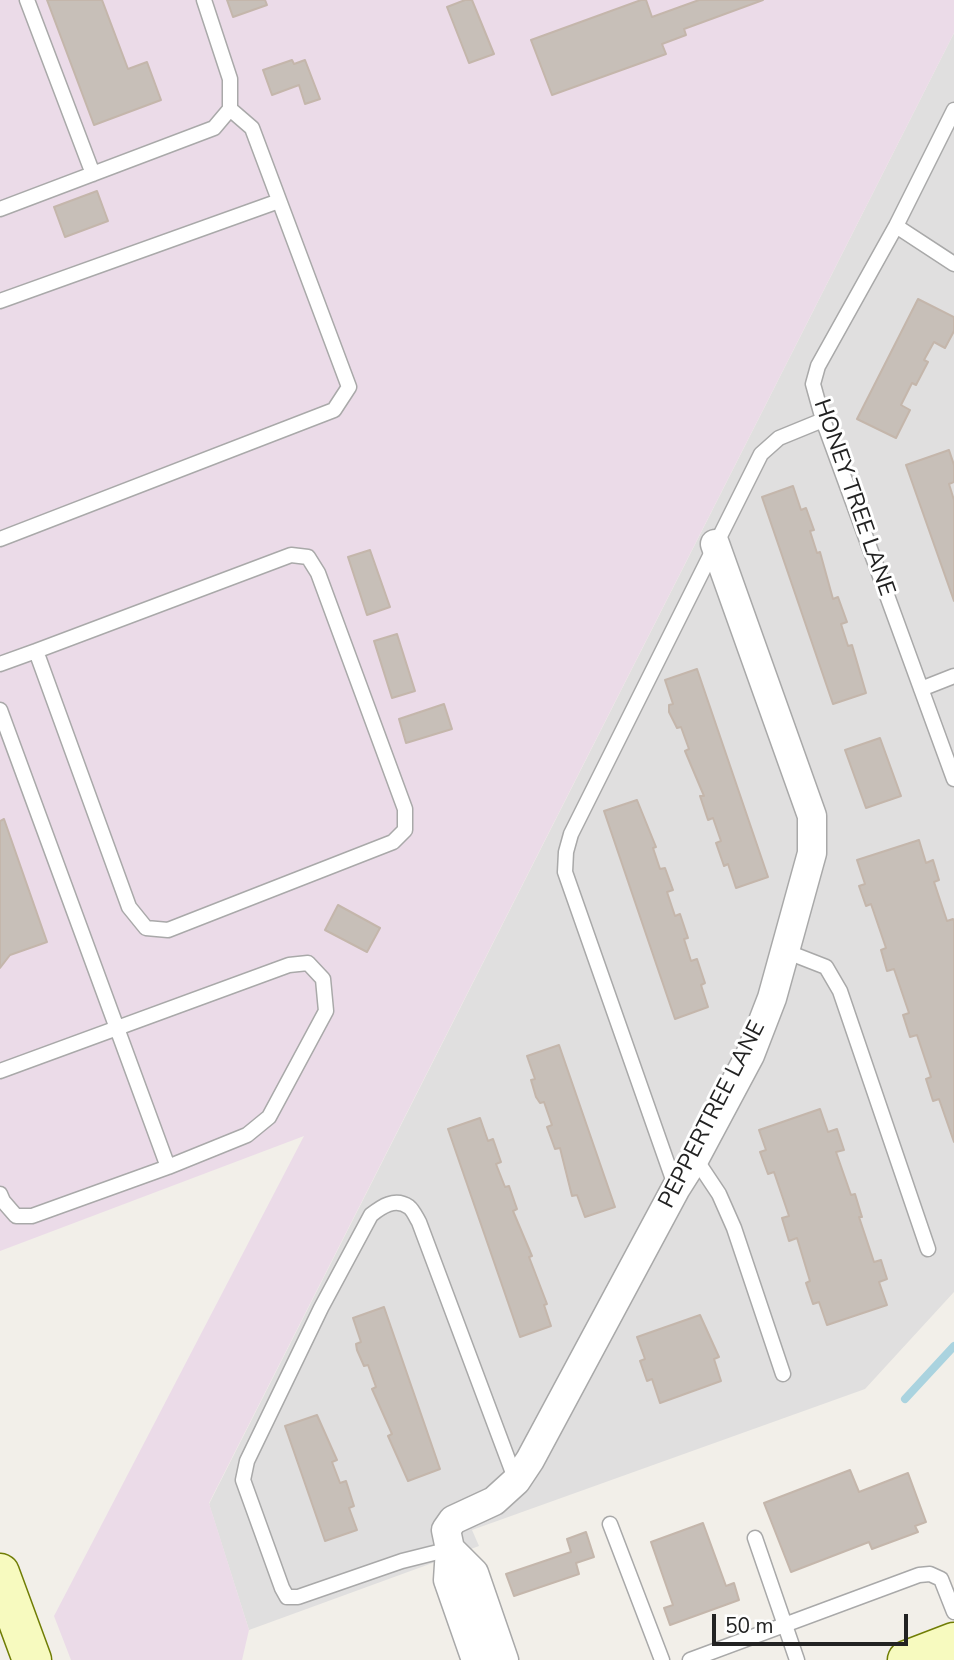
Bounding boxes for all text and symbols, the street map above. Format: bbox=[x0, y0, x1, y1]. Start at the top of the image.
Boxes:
street label: HONEY TREE LANE bbox=[806, 396, 900, 600]
street label: PEPPERTREE LANE bbox=[654, 1017, 772, 1213]
scale bar bbox=[716, 1600, 912, 1644]
text: 50 m bbox=[725, 1612, 774, 1640]

